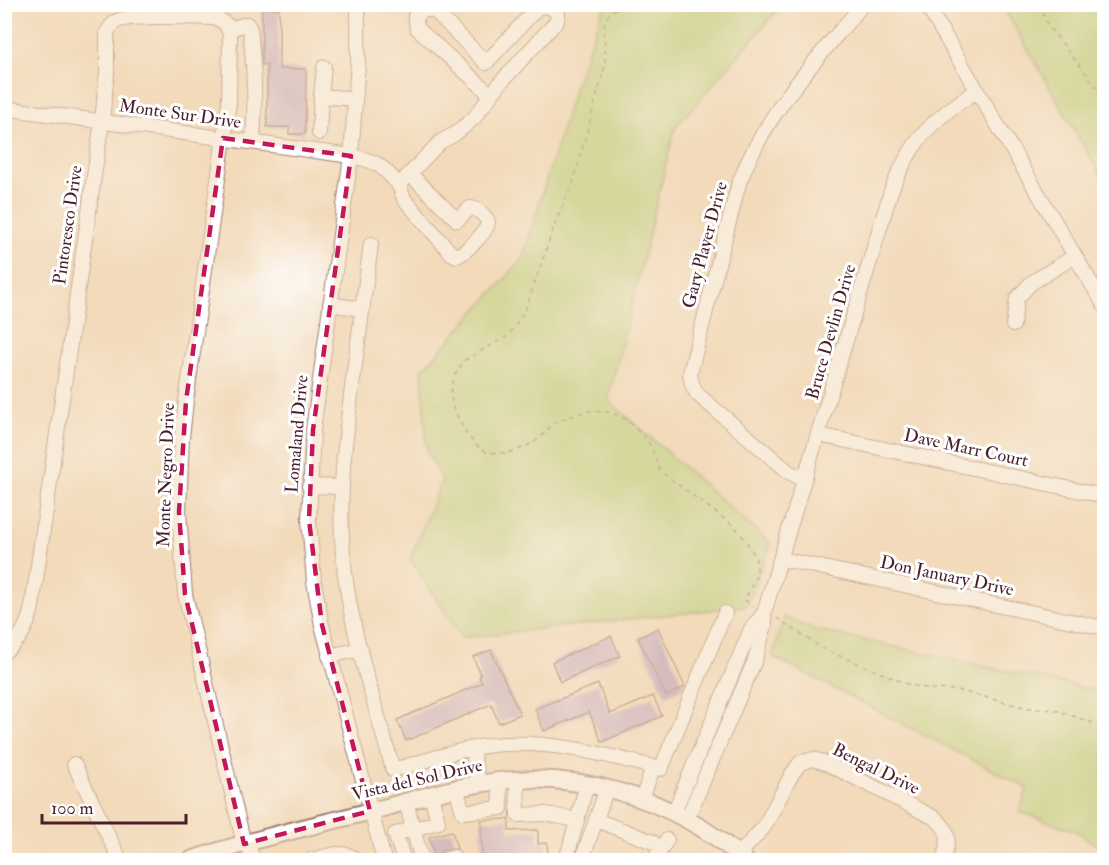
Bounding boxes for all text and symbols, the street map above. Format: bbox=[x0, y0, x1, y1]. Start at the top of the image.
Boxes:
street label: Monte Sur Drive bbox=[117, 94, 243, 134]
street label: Pintoresco Drive bbox=[48, 163, 88, 286]
street label: Gary Player Drive bbox=[677, 179, 733, 311]
street label: Bruce Devlin Drive bbox=[801, 261, 861, 402]
street label: Lomaland Drive bbox=[280, 374, 314, 494]
street label: Monte Negro Drive bbox=[152, 402, 180, 548]
street label: Dave Marr Court bbox=[902, 424, 1030, 472]
street label: Don January Drive bbox=[878, 551, 1016, 602]
street label: Bengal Drive bbox=[828, 738, 924, 800]
street label: Vista del Sol Drive bbox=[349, 754, 485, 806]
scale bar bbox=[42, 787, 186, 825]
text: 100 m bbox=[51, 797, 94, 820]

